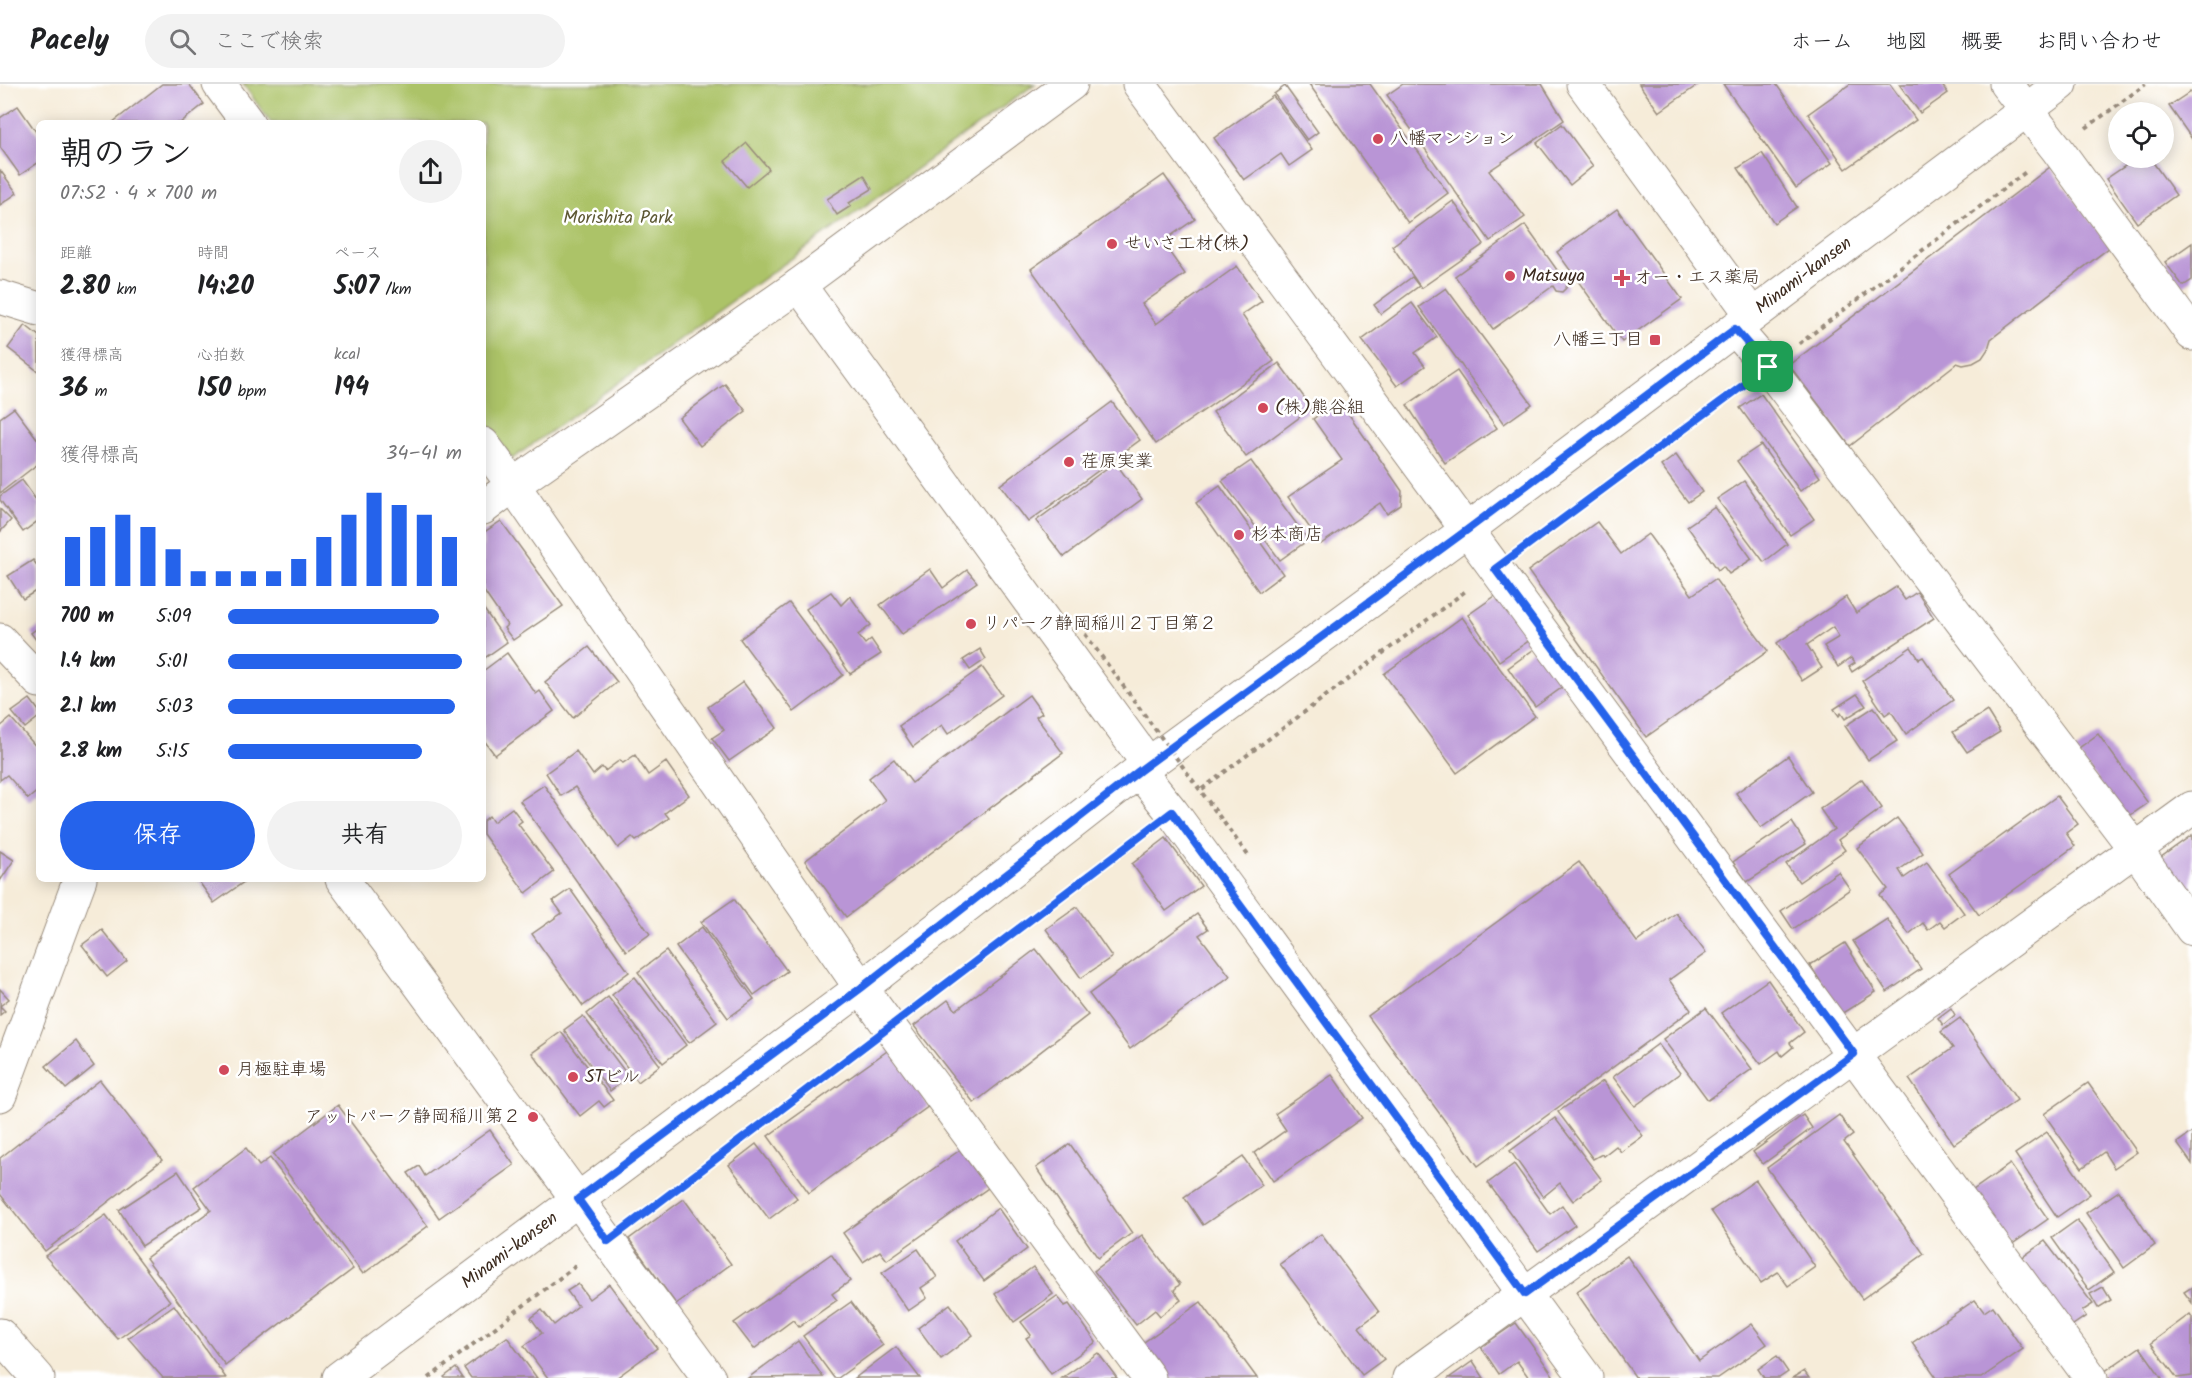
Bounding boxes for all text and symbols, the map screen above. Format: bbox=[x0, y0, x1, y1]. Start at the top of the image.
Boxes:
search box bbox=[145, 14, 565, 68]
text: Pacely bbox=[30, 19, 109, 64]
icon: search bbox=[166, 25, 199, 58]
text: ここで検索 bbox=[214, 25, 324, 60]
text: ホーム bbox=[1791, 26, 1853, 59]
text: 地図 bbox=[1886, 26, 1928, 59]
text: 概要 bbox=[1961, 26, 2003, 59]
text: お問い合わせ bbox=[2036, 26, 2162, 59]
map controls bbox=[2108, 102, 2174, 168]
button: locate bbox=[2108, 102, 2174, 168]
place label: 八幡マンション bbox=[1390, 125, 1515, 154]
text: 朝のラン bbox=[60, 129, 192, 182]
marker: 八幡マンション bbox=[1371, 132, 1385, 146]
button: share bbox=[399, 140, 462, 203]
text: 07:52 · 4 × 700 m bbox=[60, 178, 217, 210]
park label: Morishita Park bbox=[563, 204, 673, 233]
place label: せいさ工材(株) bbox=[1124, 230, 1249, 259]
street label: Minami-kansen bbox=[1749, 230, 1859, 322]
marker: せいさ工材(株) bbox=[1105, 237, 1119, 251]
text: 距離 bbox=[60, 241, 92, 266]
text: 時間 bbox=[197, 241, 229, 266]
text: ペース bbox=[334, 241, 381, 266]
place label: Matsuya bbox=[1522, 262, 1585, 291]
place label: オー・エス薬局 bbox=[1634, 264, 1760, 293]
text: 2.80 bbox=[60, 266, 110, 308]
text: 14:20 bbox=[197, 266, 254, 308]
text: 5:07 bbox=[334, 266, 379, 308]
marker: Matsuya bbox=[1503, 269, 1517, 283]
marker: オー・エス薬局 bbox=[1615, 271, 1629, 285]
text: km bbox=[110, 277, 137, 302]
text: /km bbox=[379, 277, 412, 302]
place label: 八幡三丁目 bbox=[1553, 326, 1643, 355]
marker: 八幡三丁目 bbox=[1648, 333, 1662, 347]
pin bbox=[1742, 341, 1793, 392]
text: kcal bbox=[334, 342, 360, 367]
text: 獲得標高 bbox=[60, 343, 124, 368]
text: 心拍数 bbox=[197, 343, 245, 368]
icon: arrive bbox=[1751, 350, 1784, 383]
text: 194 bbox=[334, 367, 369, 409]
text: 36 bbox=[60, 368, 88, 410]
text: 150 bbox=[197, 368, 231, 410]
text: m bbox=[88, 379, 107, 404]
text: bpm bbox=[231, 379, 267, 404]
place label: (株)熊谷組 bbox=[1275, 394, 1365, 423]
marker: (株)熊谷組 bbox=[1256, 401, 1270, 415]
text: 34–41 m bbox=[386, 438, 462, 470]
text: 獲得標高 bbox=[60, 440, 140, 472]
place label: 荏原実業 bbox=[1081, 448, 1153, 477]
marker: 荏原実業 bbox=[1062, 455, 1076, 469]
place label: 杉本商店 bbox=[1251, 521, 1323, 550]
marker: 杉本商店 bbox=[1232, 528, 1246, 542]
text: 700 m bbox=[60, 601, 114, 633]
text: 5:09 bbox=[156, 601, 191, 633]
place label: リパーク静岡稲川２丁目第２ bbox=[983, 610, 1217, 639]
marker: リパーク静岡稲川２丁目第２ bbox=[964, 617, 978, 631]
text: 1.4 km bbox=[60, 646, 116, 678]
text: 5:01 bbox=[156, 646, 188, 678]
text: 2.1 km bbox=[60, 691, 116, 723]
text: 5:03 bbox=[156, 691, 193, 723]
text: 2.8 km bbox=[60, 736, 122, 768]
text: 5:15 bbox=[156, 736, 189, 768]
button: 保存 bbox=[60, 801, 255, 870]
button: 共有 bbox=[267, 801, 462, 870]
place label: 月極駐車場 bbox=[236, 1056, 326, 1085]
marker: 月極駐車場 bbox=[217, 1063, 231, 1077]
place label: STビル bbox=[585, 1063, 640, 1092]
marker: STビル bbox=[566, 1070, 580, 1084]
place label: アットパーク静岡稲川第２ bbox=[305, 1103, 521, 1132]
marker: アットパーク静岡稲川第２ bbox=[526, 1110, 540, 1124]
street label: Minami-kansen bbox=[455, 1205, 565, 1297]

